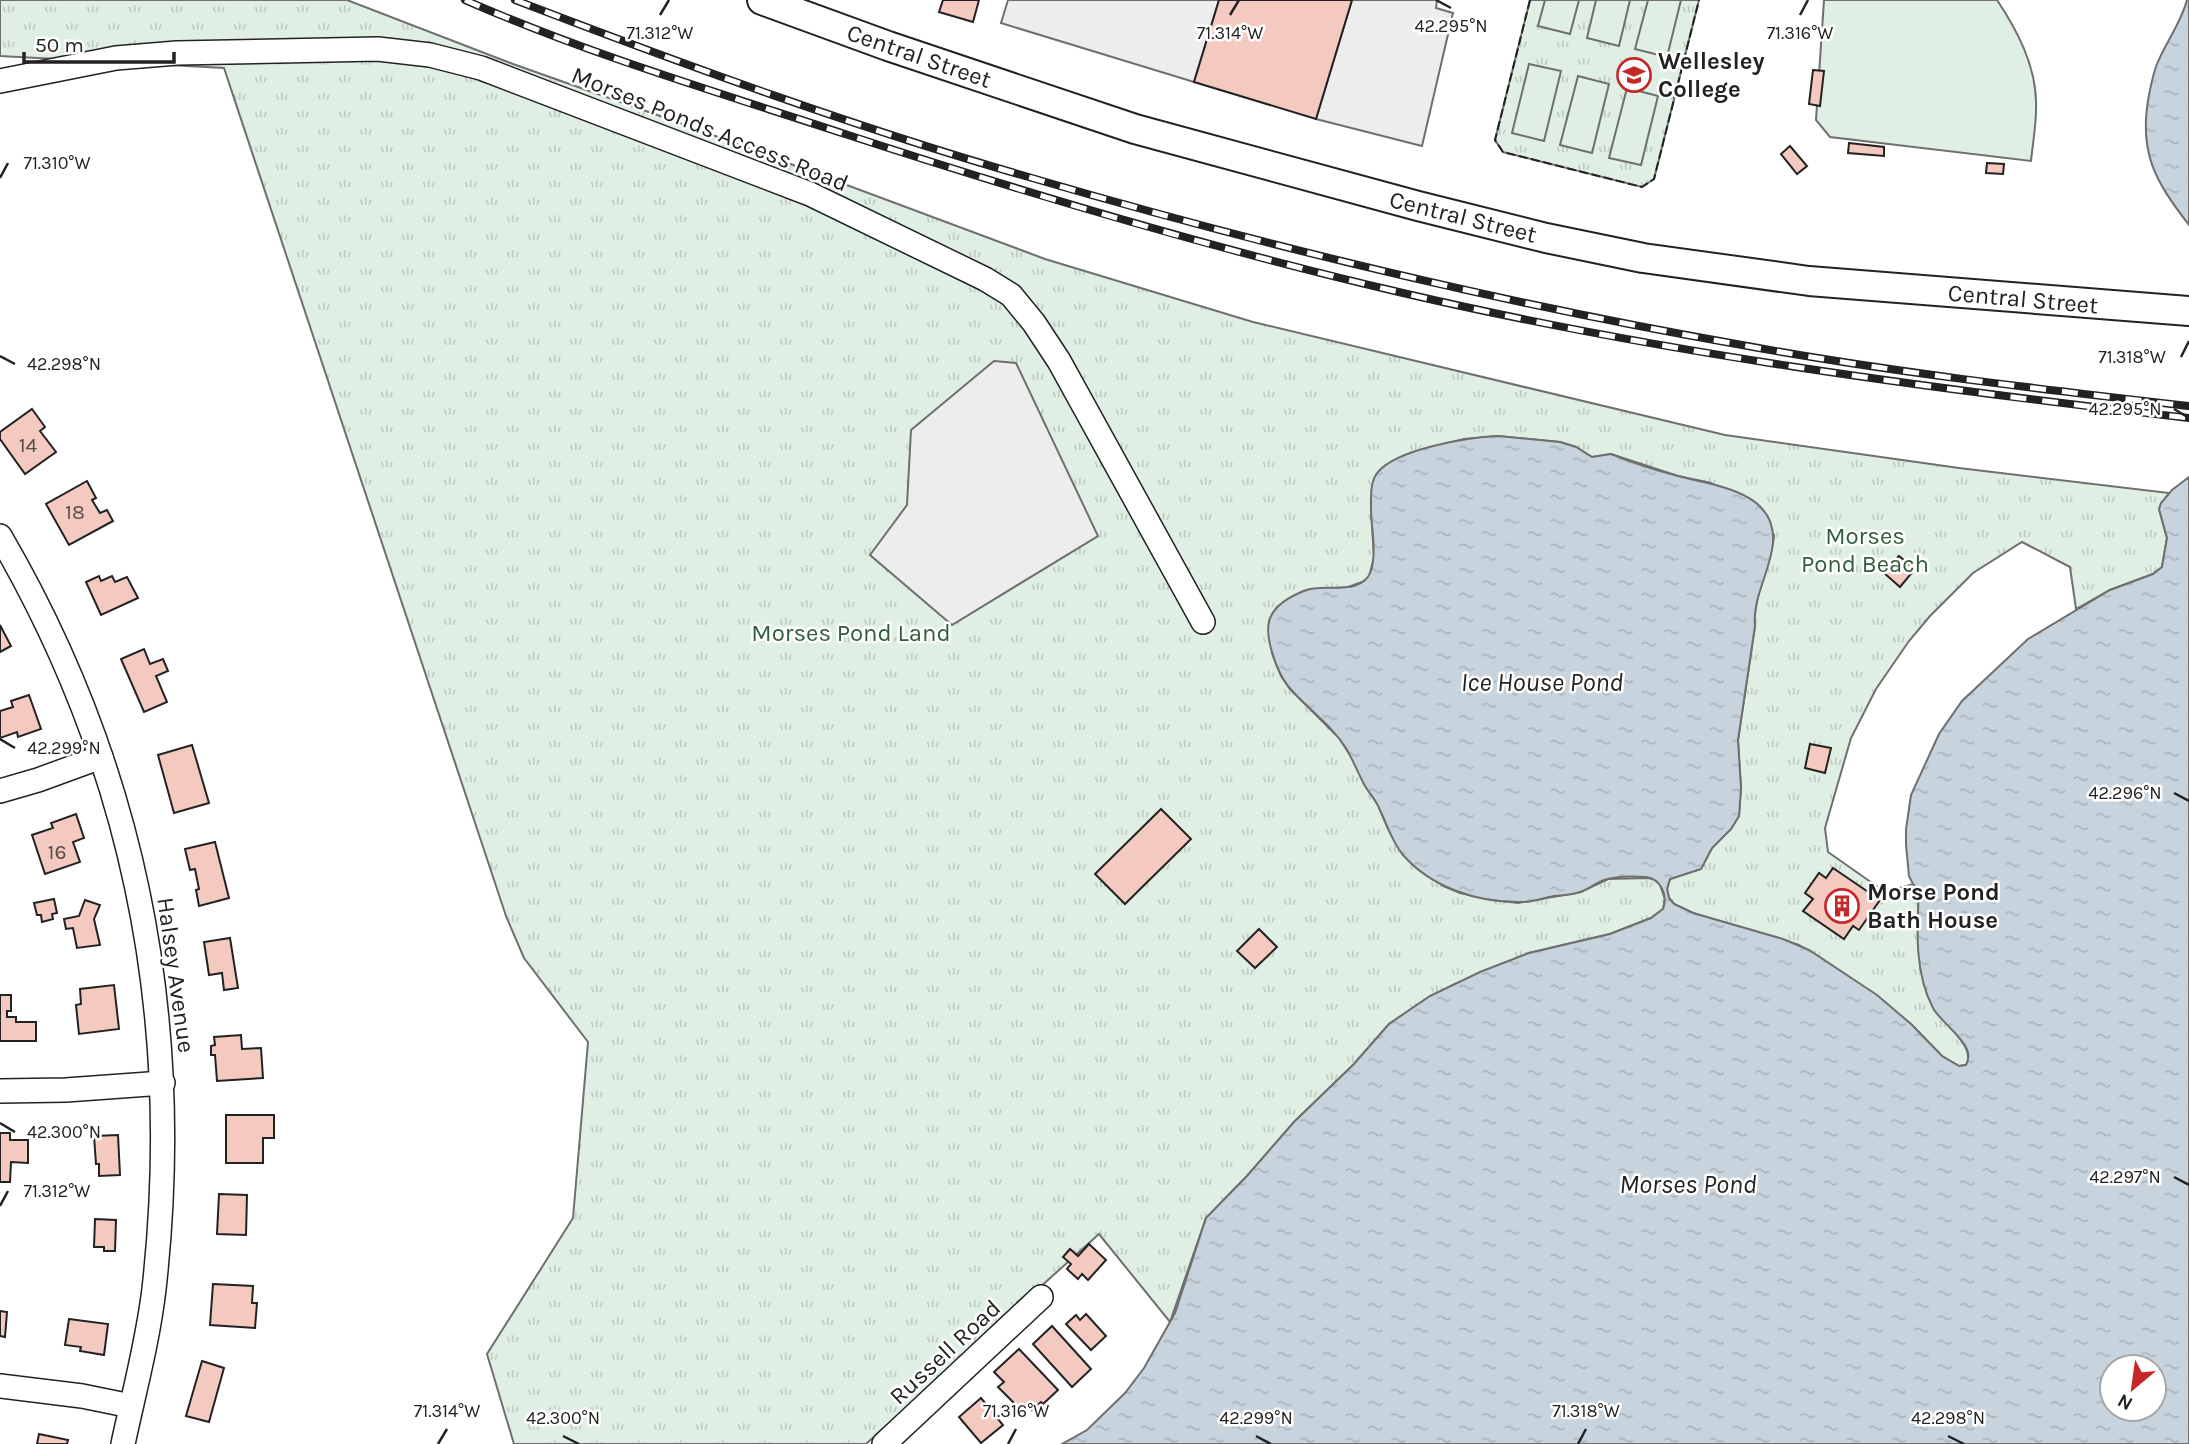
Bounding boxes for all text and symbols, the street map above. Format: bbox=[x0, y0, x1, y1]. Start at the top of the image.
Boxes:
text: 42.295°N bbox=[1414, 15, 1488, 37]
street label: Central Street bbox=[843, 18, 995, 94]
scale bar bbox=[24, 21, 175, 65]
text: 71.312°W bbox=[627, 22, 693, 44]
text: 71.314°W bbox=[1197, 22, 1263, 44]
text: 71.316°W bbox=[1767, 22, 1833, 44]
text: 50 m bbox=[35, 33, 84, 57]
place label: Wellesley College bbox=[1658, 47, 1765, 103]
school or university icon: Wellesley College bbox=[1615, 56, 1653, 94]
street label: Morses Ponds Access Road bbox=[568, 61, 852, 197]
text: 71.310°W bbox=[23, 152, 91, 174]
street label: Central Street bbox=[1386, 185, 1540, 249]
street label: Central Street bbox=[1947, 278, 2099, 320]
text: 71.318°W bbox=[2098, 346, 2166, 368]
text: 42.298°N bbox=[27, 353, 101, 375]
text: 42.295°N bbox=[2088, 398, 2162, 420]
house number: 14 bbox=[19, 433, 38, 457]
house number: 18 bbox=[65, 500, 85, 524]
park label: Morses Pond Beach bbox=[1801, 522, 1929, 578]
park label: Morses Pond Land bbox=[751, 619, 951, 647]
water label: Ice House Pond bbox=[1461, 667, 1623, 698]
text: 42.299°N bbox=[27, 737, 101, 759]
text: 42.296°N bbox=[2088, 782, 2162, 804]
house number: 16 bbox=[48, 840, 66, 864]
place label: Morse Pond Bath House bbox=[1867, 878, 2000, 934]
building icon: Morse Pond Bath House bbox=[1823, 887, 1861, 925]
street label: Halsey Avenue bbox=[151, 895, 201, 1055]
text: 42.300°N bbox=[27, 1121, 101, 1143]
text: 42.297°N bbox=[2089, 1166, 2161, 1188]
water label: Morses Pond bbox=[1619, 1169, 1757, 1200]
text: 71.312°W bbox=[24, 1180, 90, 1202]
street label: Russell Road bbox=[884, 1294, 1006, 1410]
north arrow bbox=[2098, 1353, 2168, 1423]
text: N bbox=[2114, 1389, 2137, 1415]
text: 71.314°W bbox=[414, 1400, 480, 1422]
text: 71.316°W bbox=[983, 1400, 1049, 1422]
text: 71.318°W bbox=[1552, 1400, 1620, 1422]
text: 42.300°N bbox=[526, 1407, 600, 1429]
text: 42.299°N bbox=[1219, 1407, 1293, 1429]
text: 42.298°N bbox=[1911, 1407, 1985, 1429]

